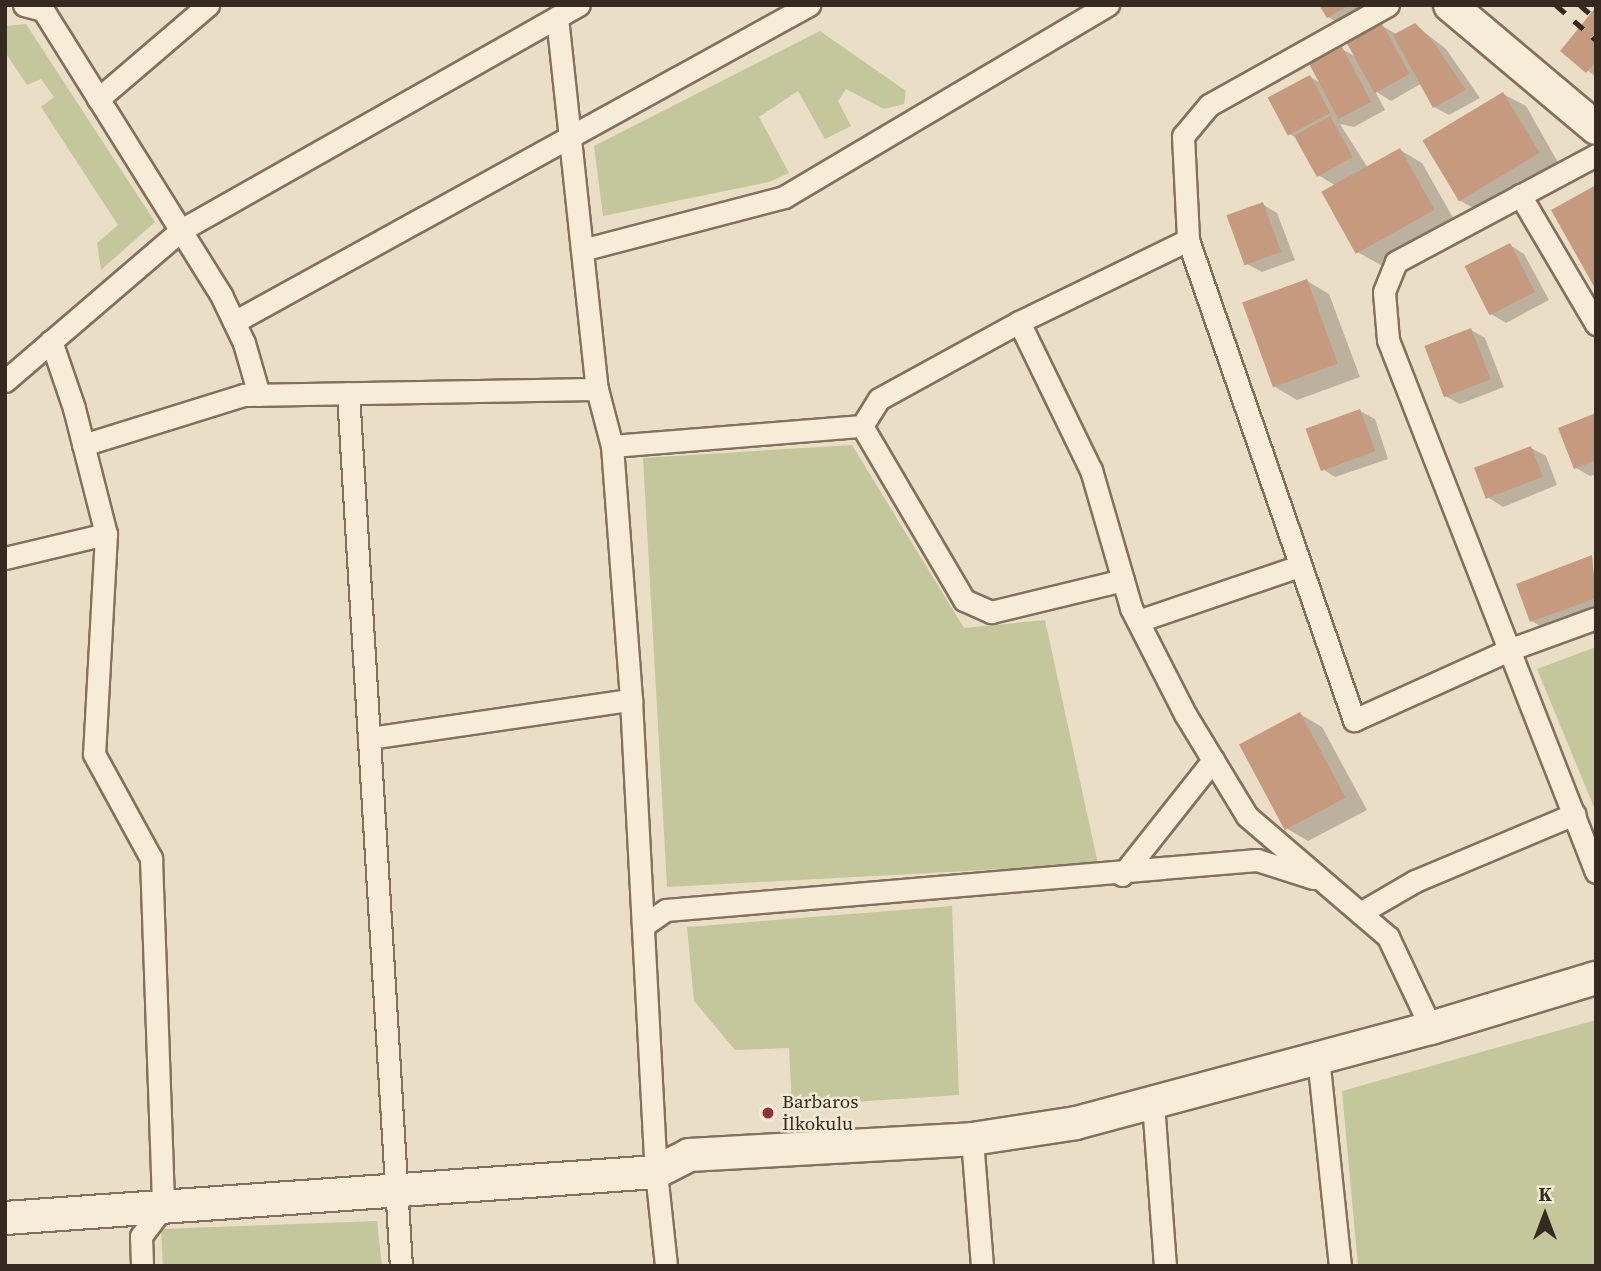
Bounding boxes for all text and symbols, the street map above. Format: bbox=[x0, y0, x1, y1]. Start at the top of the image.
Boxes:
place label: Barbaros İlkokulu bbox=[782, 1091, 858, 1135]
marker: Barbaros İlkokulu bbox=[760, 1105, 776, 1121]
north arrow bbox=[1510, 1180, 1580, 1250]
text: K bbox=[1538, 1181, 1552, 1207]

